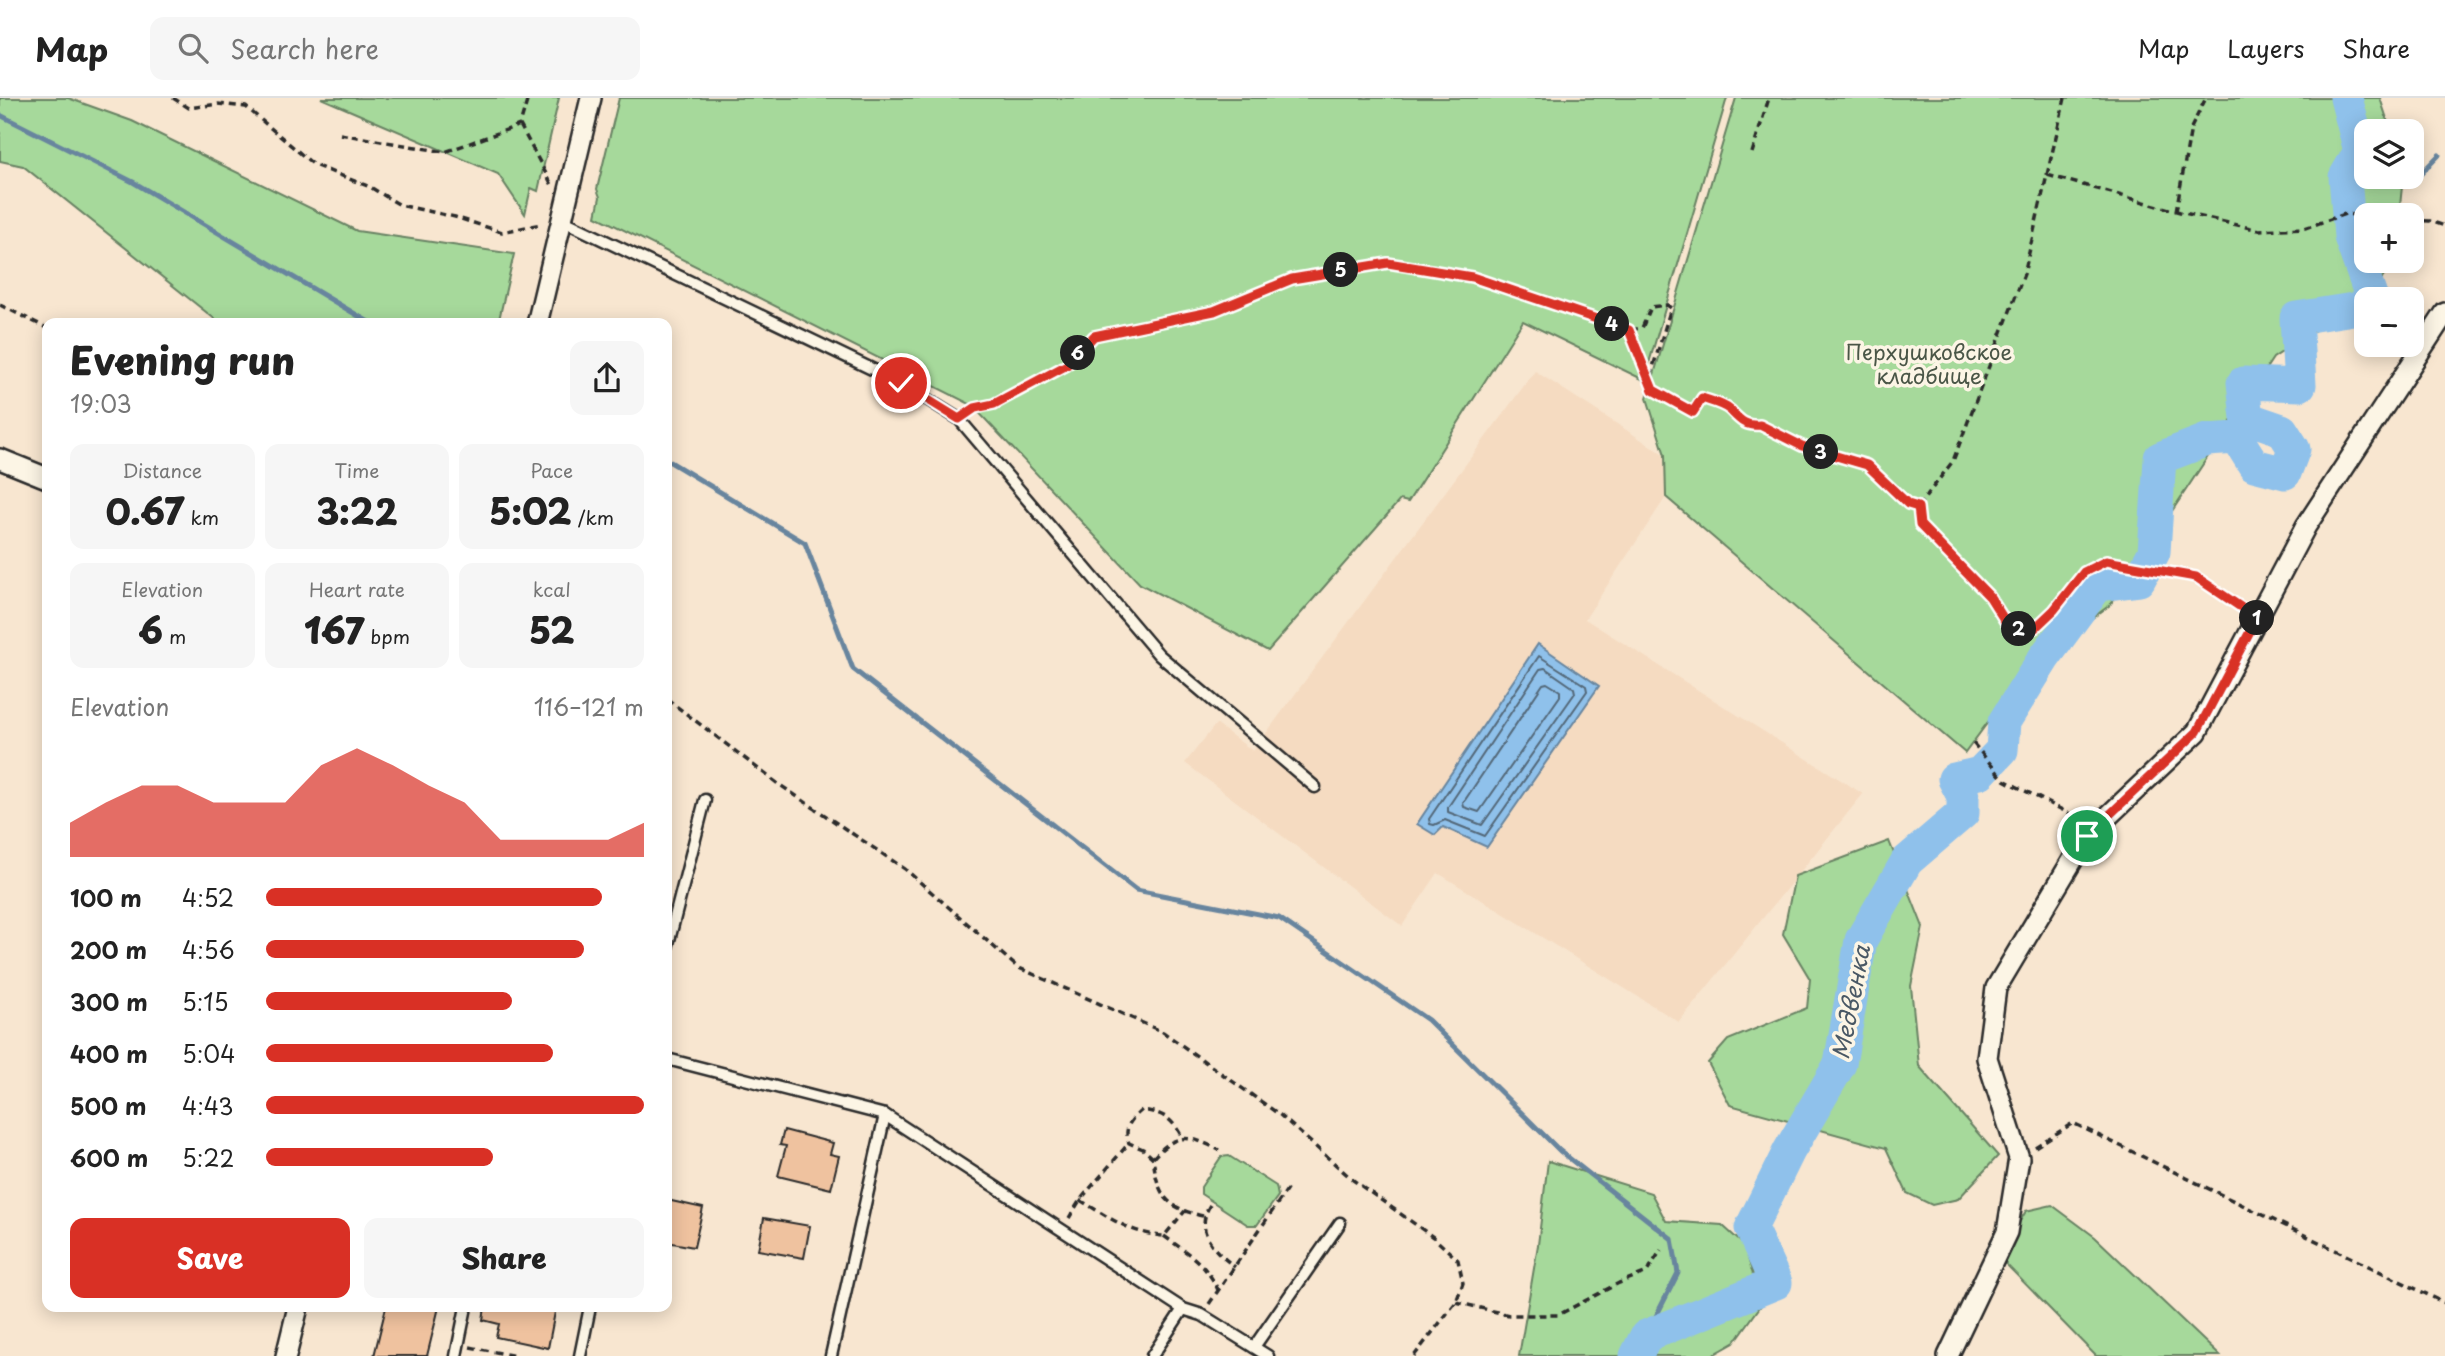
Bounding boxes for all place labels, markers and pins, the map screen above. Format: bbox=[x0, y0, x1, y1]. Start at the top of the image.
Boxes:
pin: 5 bbox=[1324, 252, 1358, 288]
pin: 4 bbox=[1594, 306, 1630, 342]
pin: 6 bbox=[1060, 336, 1096, 370]
pin bbox=[871, 353, 931, 413]
pin: 3 bbox=[1804, 434, 1839, 470]
pin: 1 bbox=[2240, 601, 2274, 636]
pin: 2 bbox=[2002, 612, 2036, 646]
pin bbox=[2057, 806, 2117, 866]

